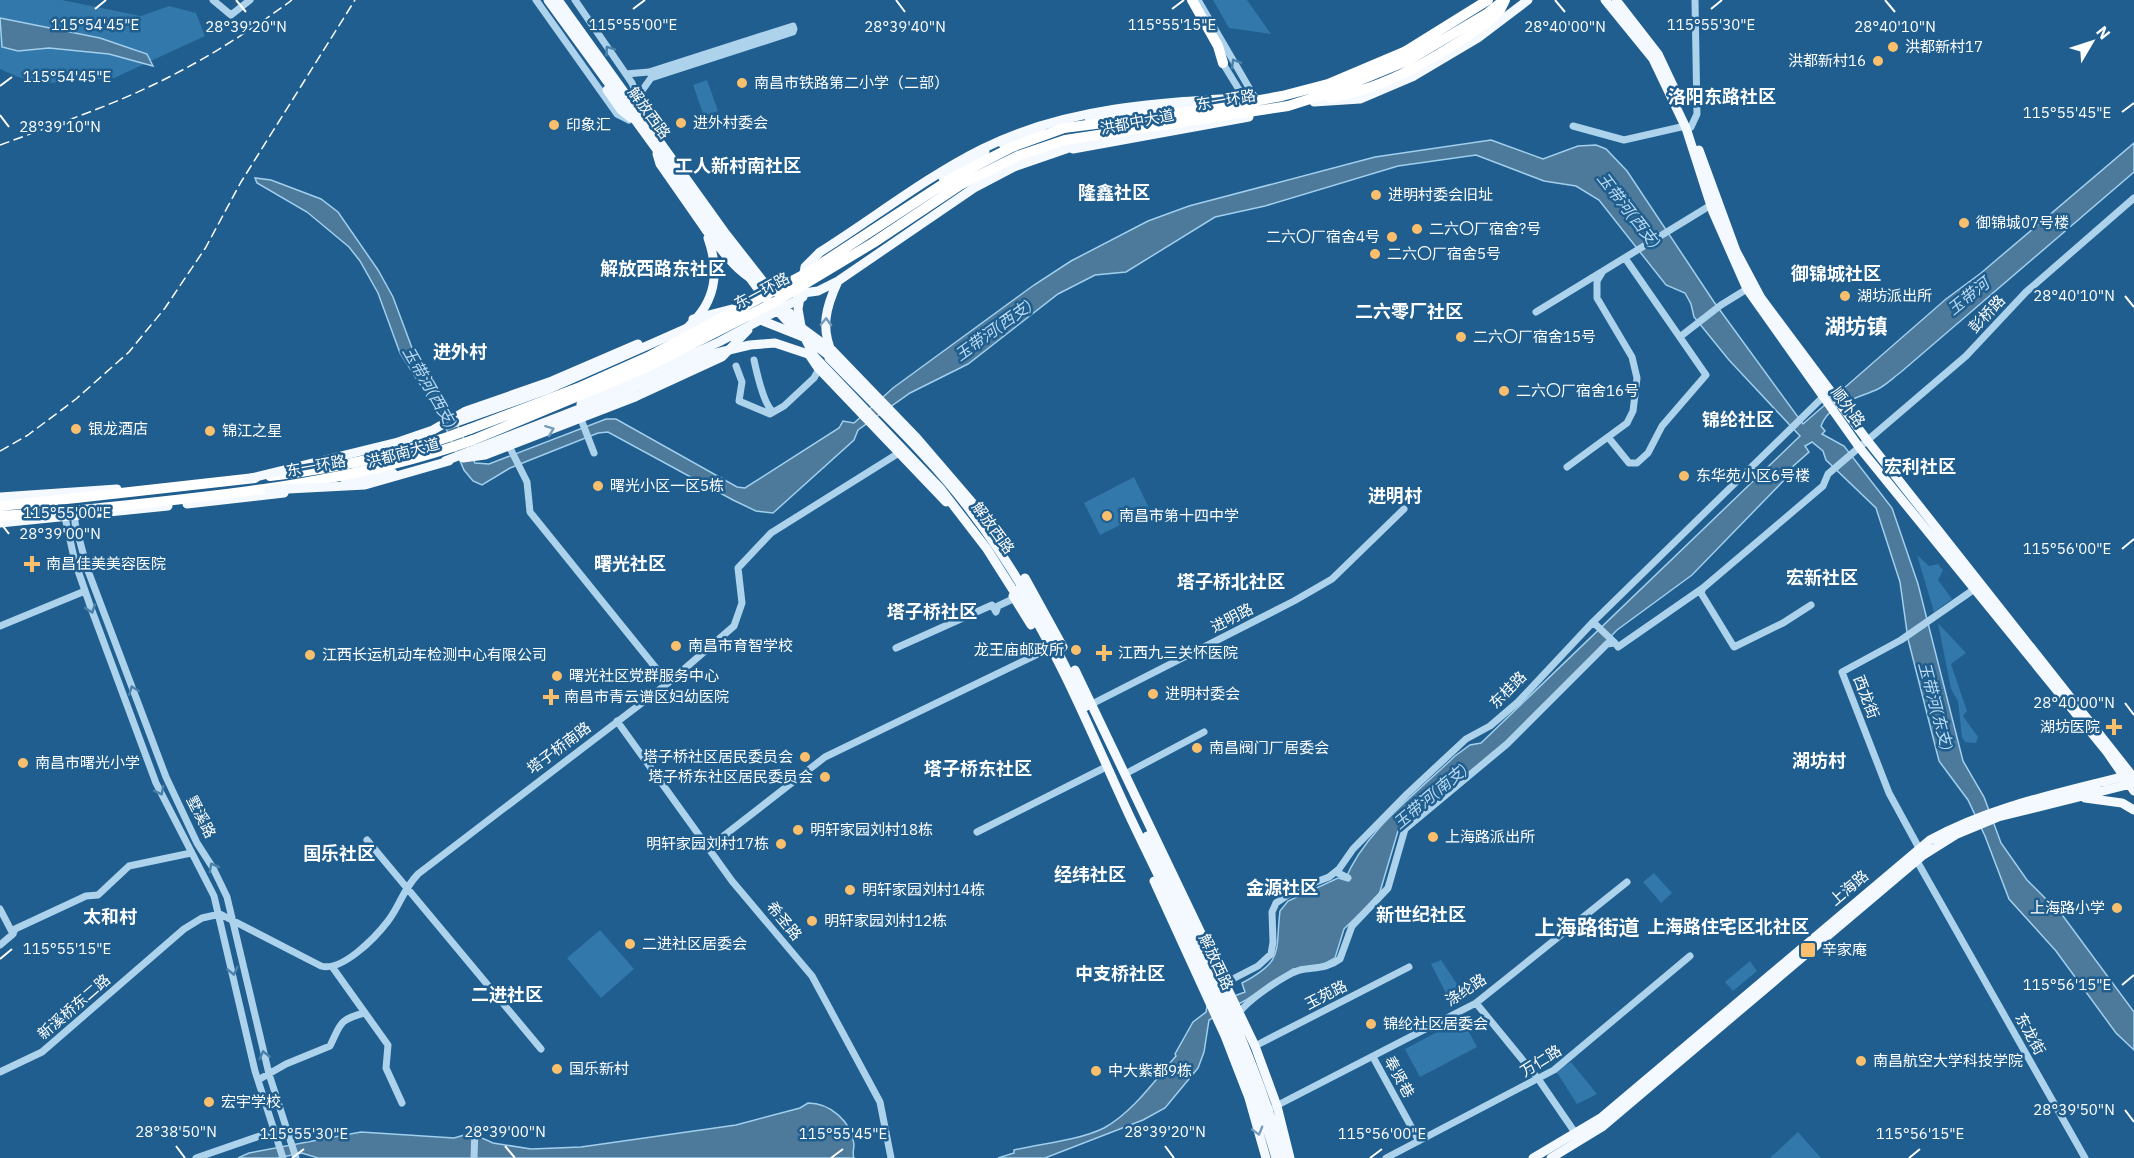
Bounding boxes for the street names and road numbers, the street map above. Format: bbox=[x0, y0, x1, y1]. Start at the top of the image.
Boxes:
street label: 解放西路 bbox=[624, 83, 675, 143]
street label: 东一环路 bbox=[1195, 85, 1257, 114]
street label: 洪都中大道 bbox=[1098, 105, 1176, 138]
street label: 东一环路 bbox=[731, 268, 793, 313]
street label: 彭桥路 bbox=[1964, 291, 2009, 337]
street label: 顺外路 bbox=[1827, 383, 1870, 430]
street label: 洪都南大道 bbox=[364, 434, 442, 471]
street label: 东一环路 bbox=[285, 451, 347, 480]
street label: 解放西路 bbox=[968, 498, 1019, 558]
street label: 进明路 bbox=[1207, 599, 1256, 636]
street label: 东桂路 bbox=[1485, 667, 1530, 712]
street label: 西龙街 bbox=[1850, 672, 1883, 721]
street label: 塔子桥南路 bbox=[523, 717, 594, 778]
street label: 墅溪路 bbox=[183, 792, 220, 841]
street label: 上海路 bbox=[1825, 866, 1872, 909]
street label: 希圣路 bbox=[763, 897, 806, 944]
street label: 解放西路 bbox=[1195, 931, 1238, 993]
street label: 涤纶路 bbox=[1442, 969, 1490, 1010]
street label: 新溪桥东二路 bbox=[33, 970, 114, 1043]
street label: 玉苑路 bbox=[1301, 976, 1350, 1013]
street label: 东龙街 bbox=[2011, 1009, 2050, 1058]
street label: 万仁路 bbox=[1517, 1041, 1565, 1081]
street label: 奉贤巷 bbox=[1380, 1052, 1419, 1101]

